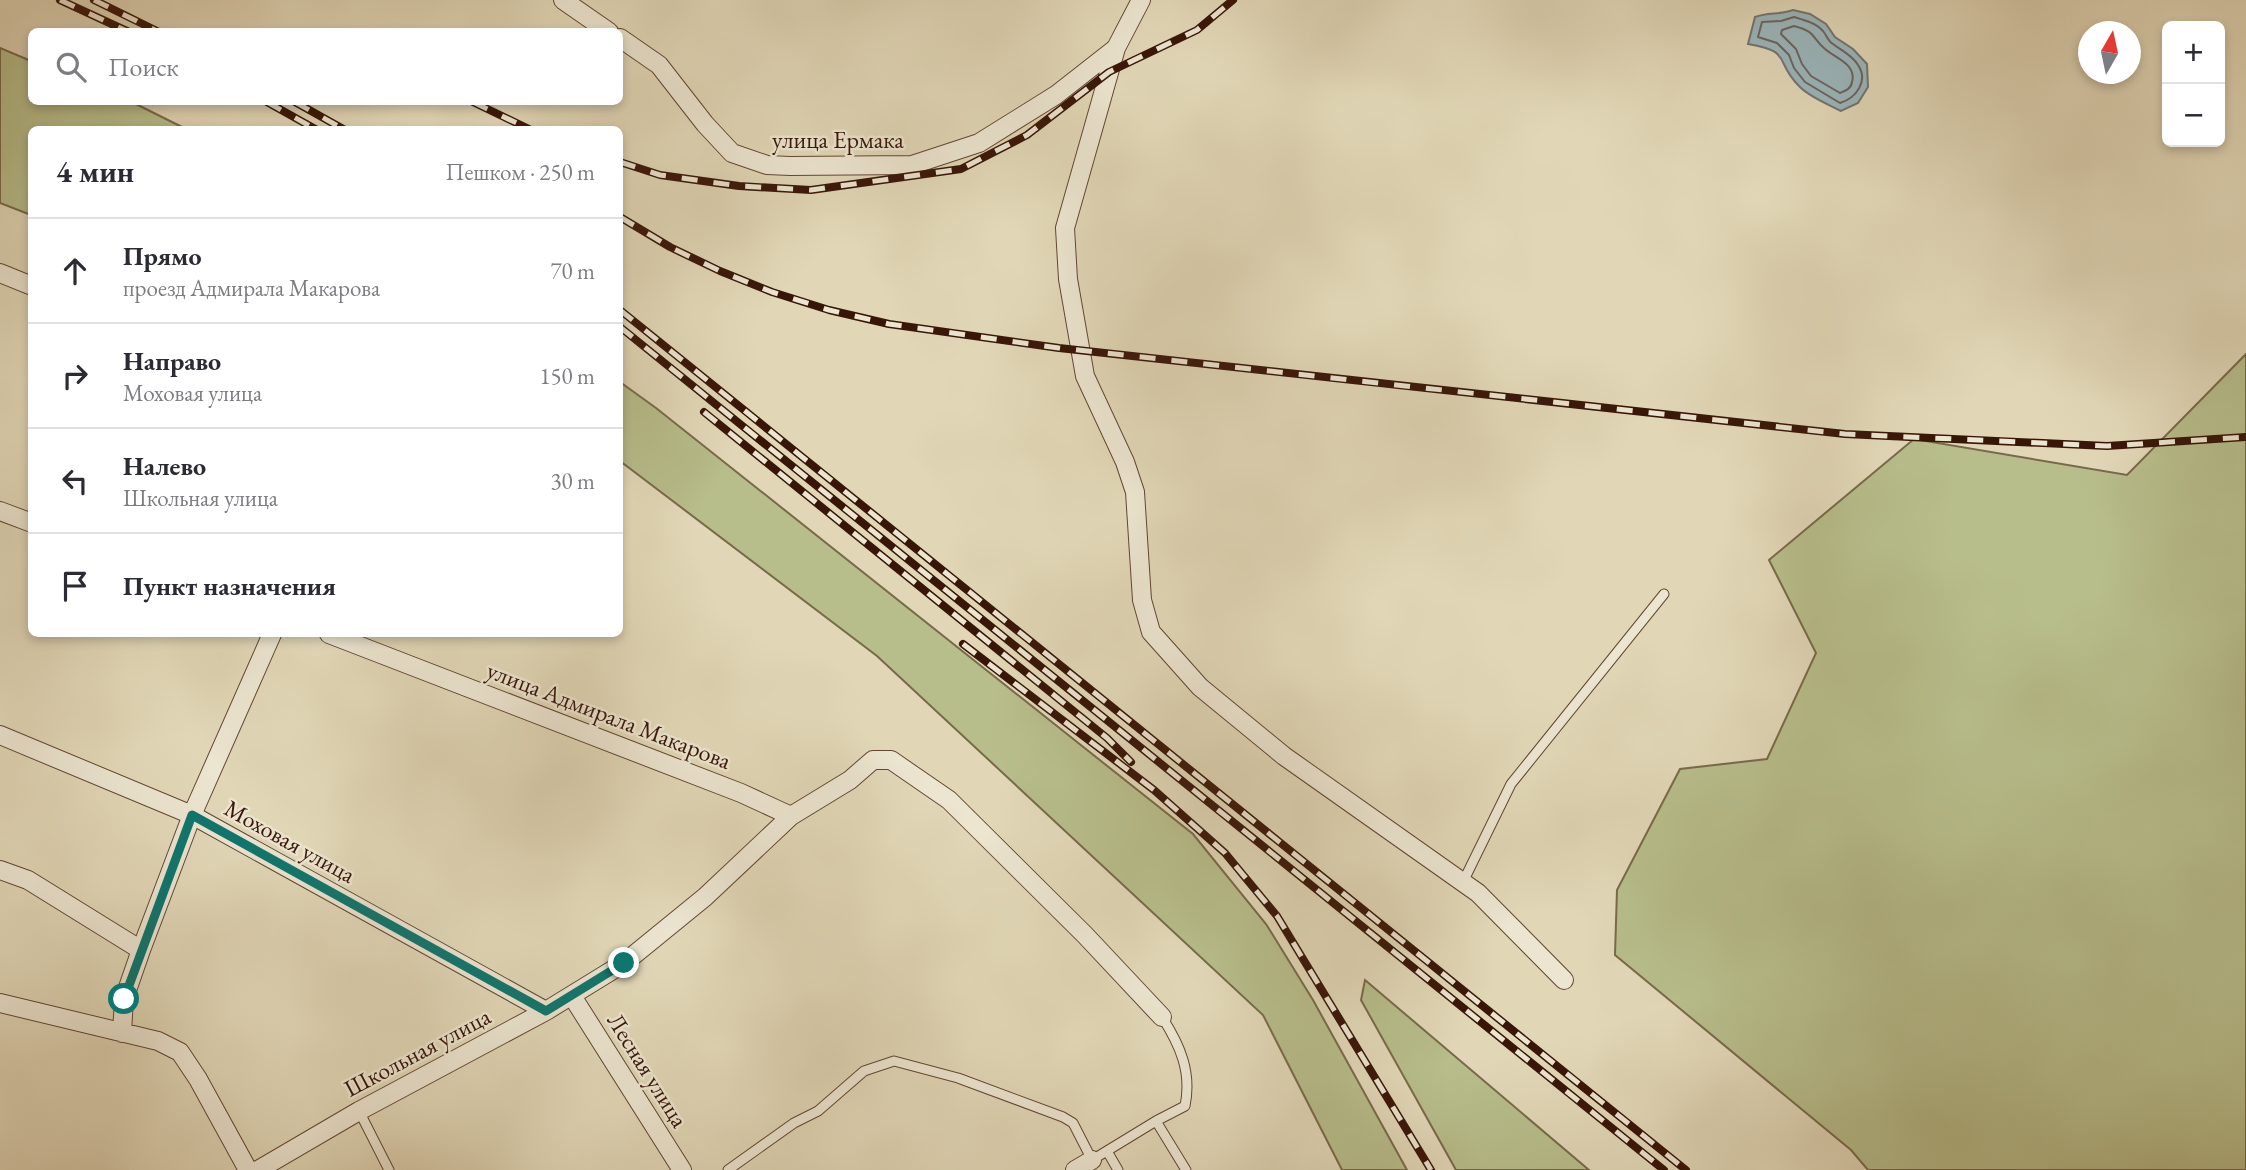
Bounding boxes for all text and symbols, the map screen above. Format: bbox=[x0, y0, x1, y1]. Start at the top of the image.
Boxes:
north arrow bbox=[2078, 21, 2141, 84]
map controls bbox=[2162, 21, 2225, 147]
button: + bbox=[2162, 21, 2225, 84]
search box bbox=[28, 28, 623, 105]
icon: search bbox=[52, 48, 90, 86]
text: Поиск bbox=[108, 50, 179, 84]
button: − bbox=[2162, 84, 2225, 147]
street label: улица Ермака bbox=[772, 124, 904, 155]
text: 4 мин bbox=[56, 152, 134, 191]
text: Пешком · 250 m bbox=[446, 157, 595, 187]
text: Прямо bbox=[123, 239, 202, 273]
icon: ahead bbox=[56, 252, 94, 290]
text: 70 m bbox=[550, 256, 595, 286]
text: проезд Адмирала Макарова bbox=[123, 273, 380, 303]
text: Направо bbox=[123, 344, 221, 378]
icon: right bbox=[56, 357, 94, 395]
text: 150 m bbox=[539, 361, 595, 391]
text: Моховая улица bbox=[123, 378, 262, 408]
text: Налево bbox=[123, 449, 206, 483]
icon: left bbox=[56, 462, 94, 500]
text: 30 m bbox=[550, 466, 595, 496]
text: Школьная улица bbox=[123, 483, 278, 513]
icon: arrive bbox=[56, 567, 94, 605]
text: Пункт назначения bbox=[123, 569, 336, 603]
street label: улица Адмирала Макарова bbox=[483, 654, 736, 776]
street label: Моховая улица bbox=[219, 792, 361, 890]
route end bbox=[608, 947, 639, 978]
route start bbox=[108, 983, 139, 1014]
street label: Школьная улица bbox=[338, 1000, 496, 1104]
street label: Лесная улица bbox=[601, 1007, 696, 1133]

